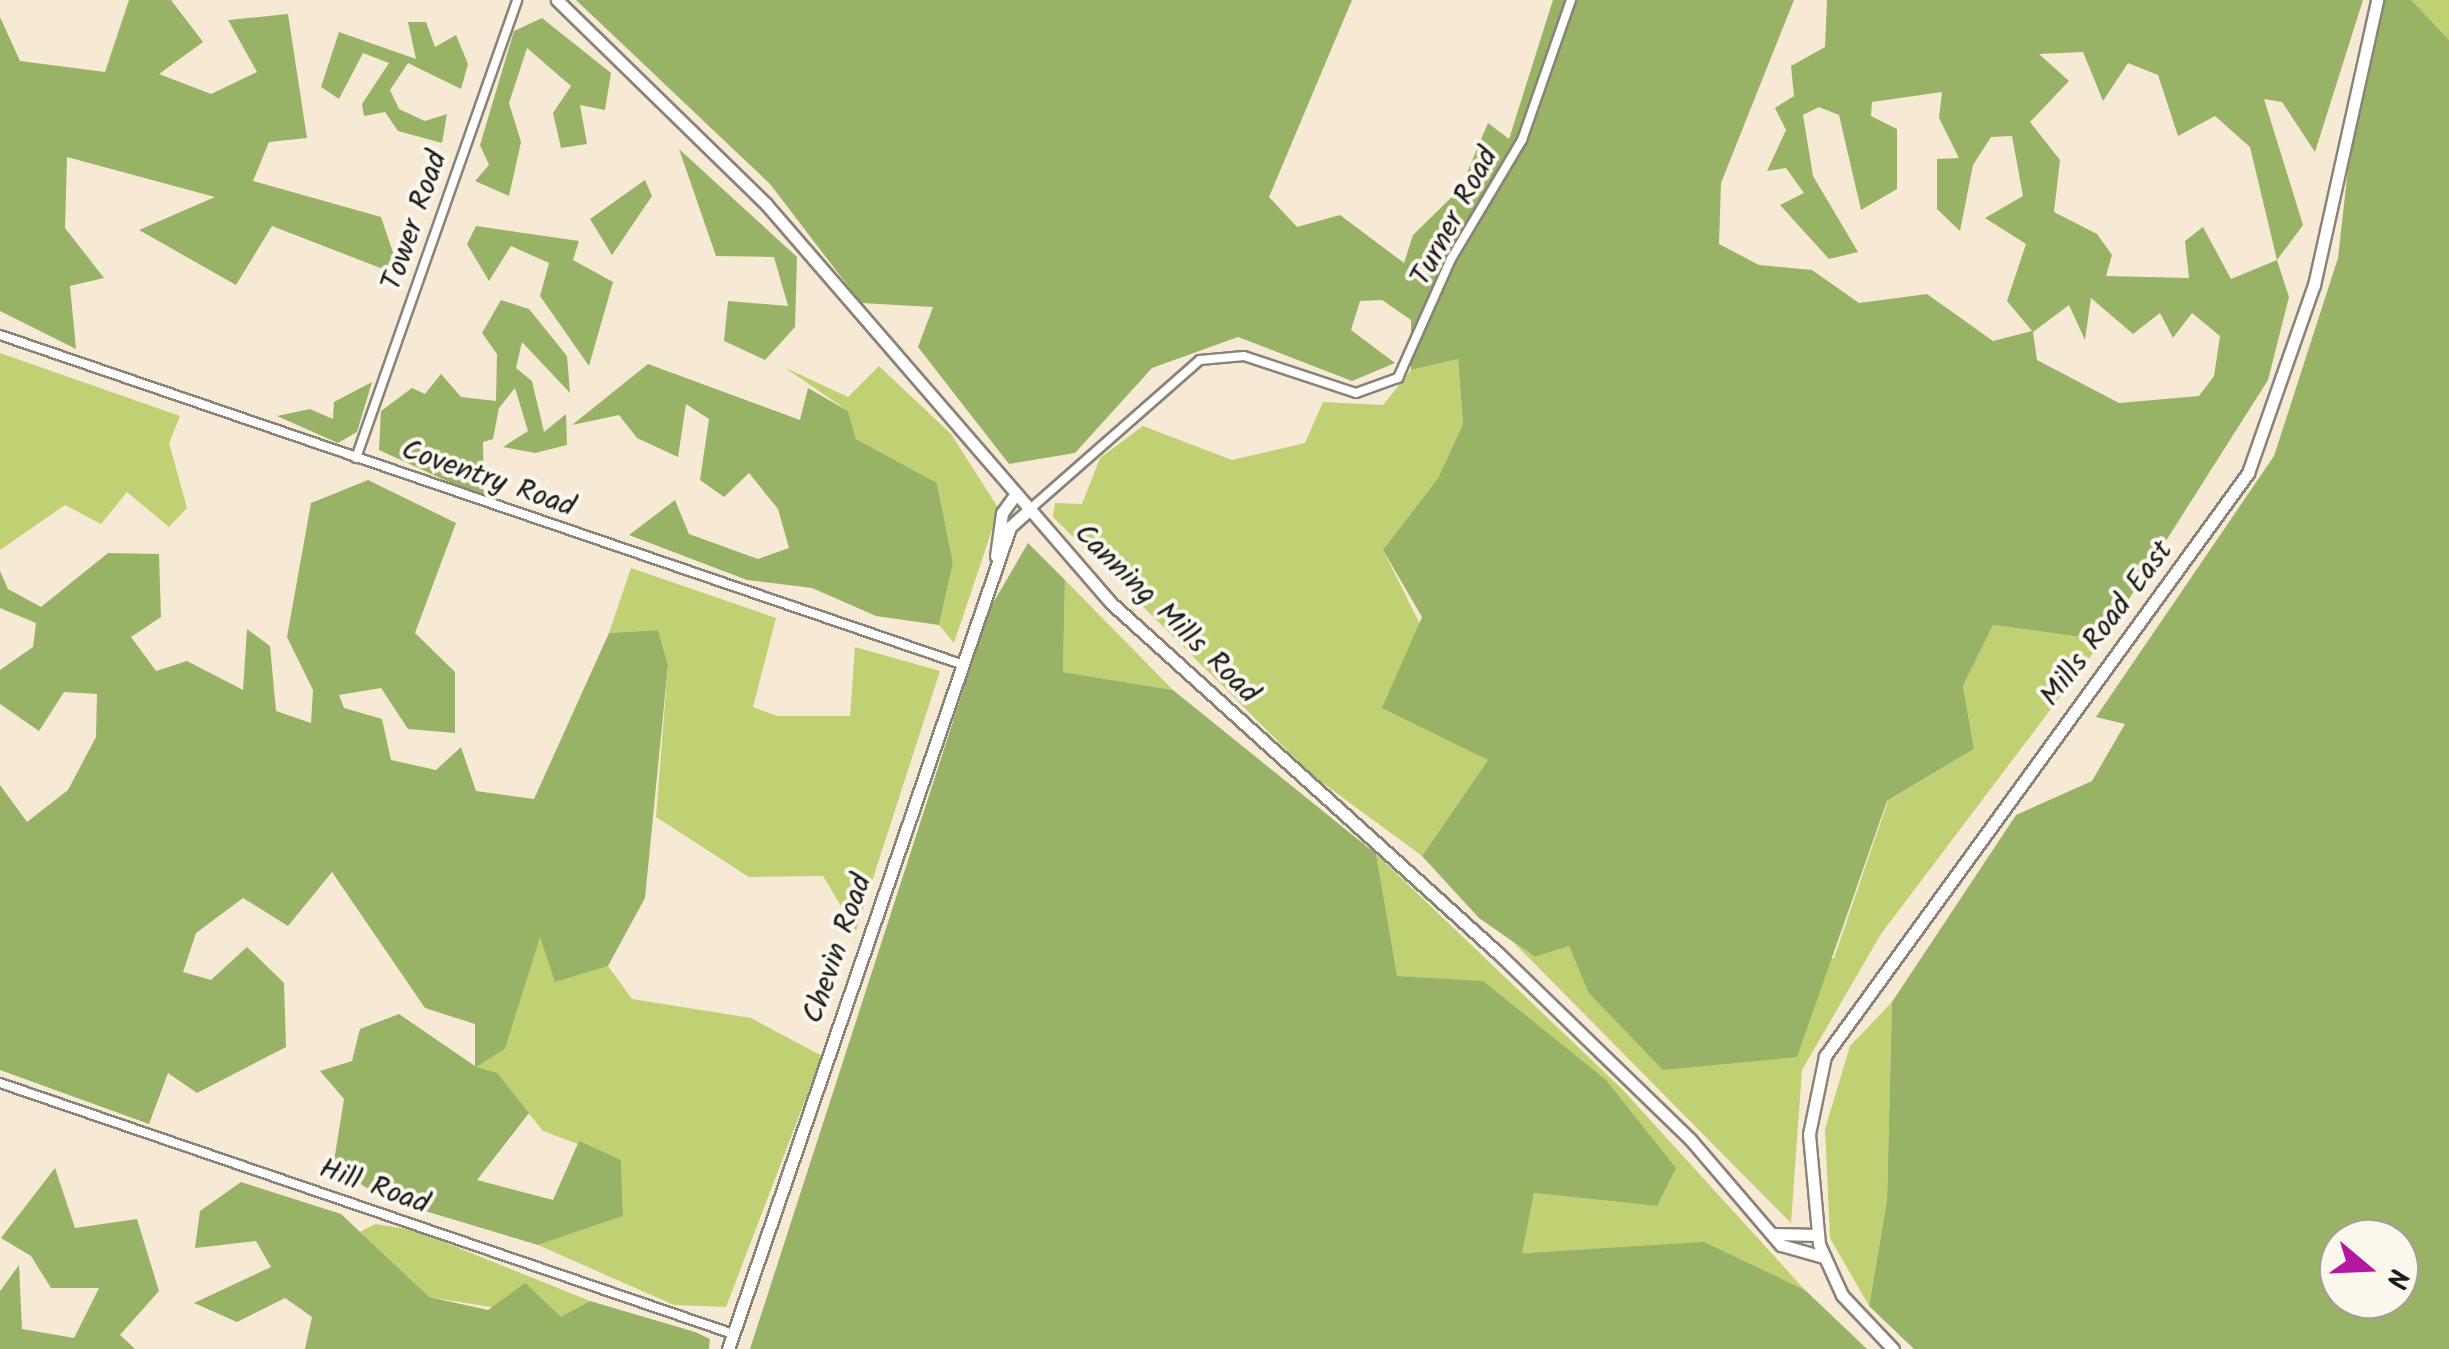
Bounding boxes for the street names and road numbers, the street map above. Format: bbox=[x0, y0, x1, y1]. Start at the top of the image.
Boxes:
street label: Turner Road bbox=[1403, 141, 1507, 293]
street label: Tower Road bbox=[374, 146, 456, 296]
street label: Coventry Road bbox=[396, 432, 580, 526]
street label: Canning Mills Road bbox=[1066, 516, 1266, 712]
street label: Mills Road East bbox=[2033, 534, 2181, 714]
street label: Chevin Road bbox=[796, 870, 880, 1028]
street label: Hill Road bbox=[314, 1151, 434, 1223]

